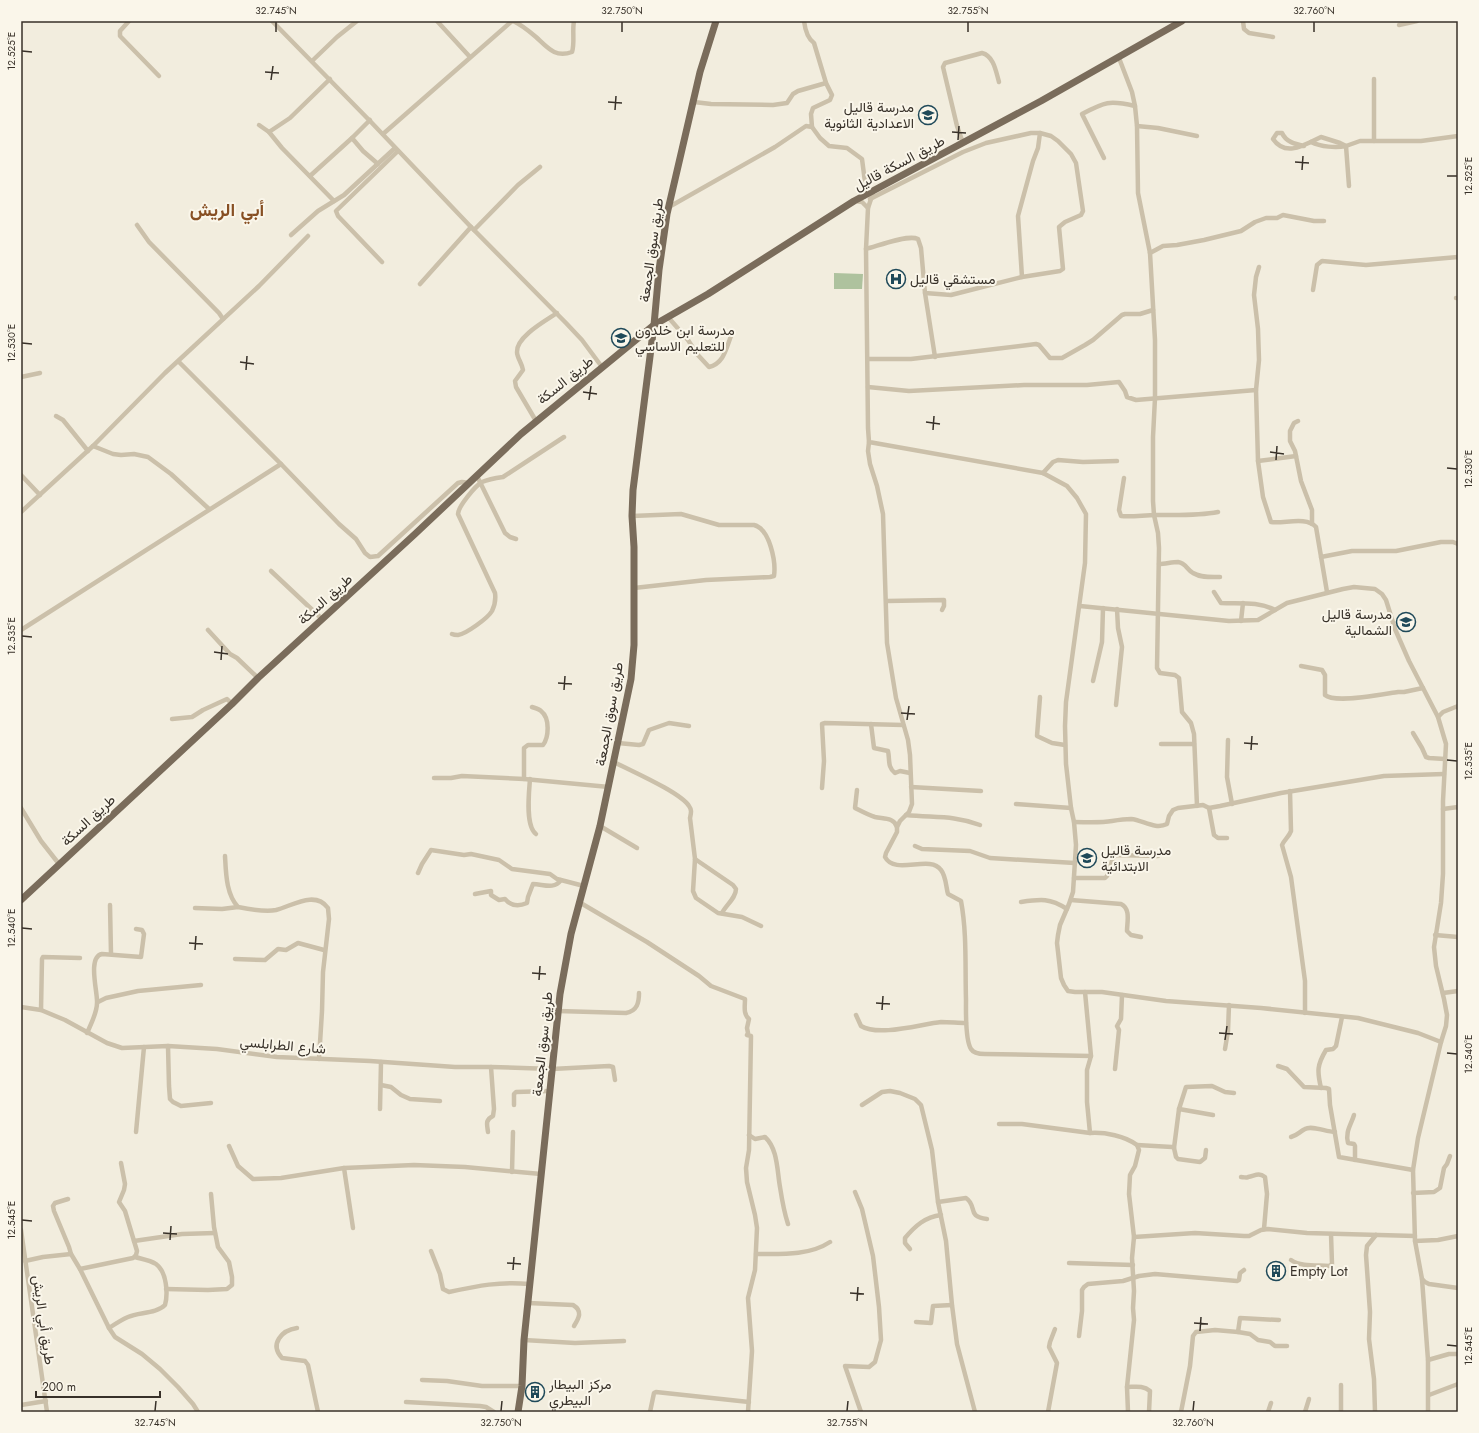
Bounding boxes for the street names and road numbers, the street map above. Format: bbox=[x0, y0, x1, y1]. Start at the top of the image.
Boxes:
street label: طريق السكة قاليل bbox=[850, 131, 948, 195]
street label: طريق سوق الجمعة bbox=[634, 197, 668, 303]
street label: طريق السكة bbox=[533, 351, 597, 409]
street label: طريق السكة bbox=[293, 569, 357, 629]
street label: طريق سوق الجمعة bbox=[590, 660, 628, 768]
street label: طريق السكة bbox=[57, 790, 119, 850]
street label: طريق سوق الجمعة bbox=[527, 991, 557, 1097]
street label: شارع الطرابلسي bbox=[239, 1031, 327, 1061]
street label: طريق أبي الريش bbox=[26, 1274, 60, 1366]

